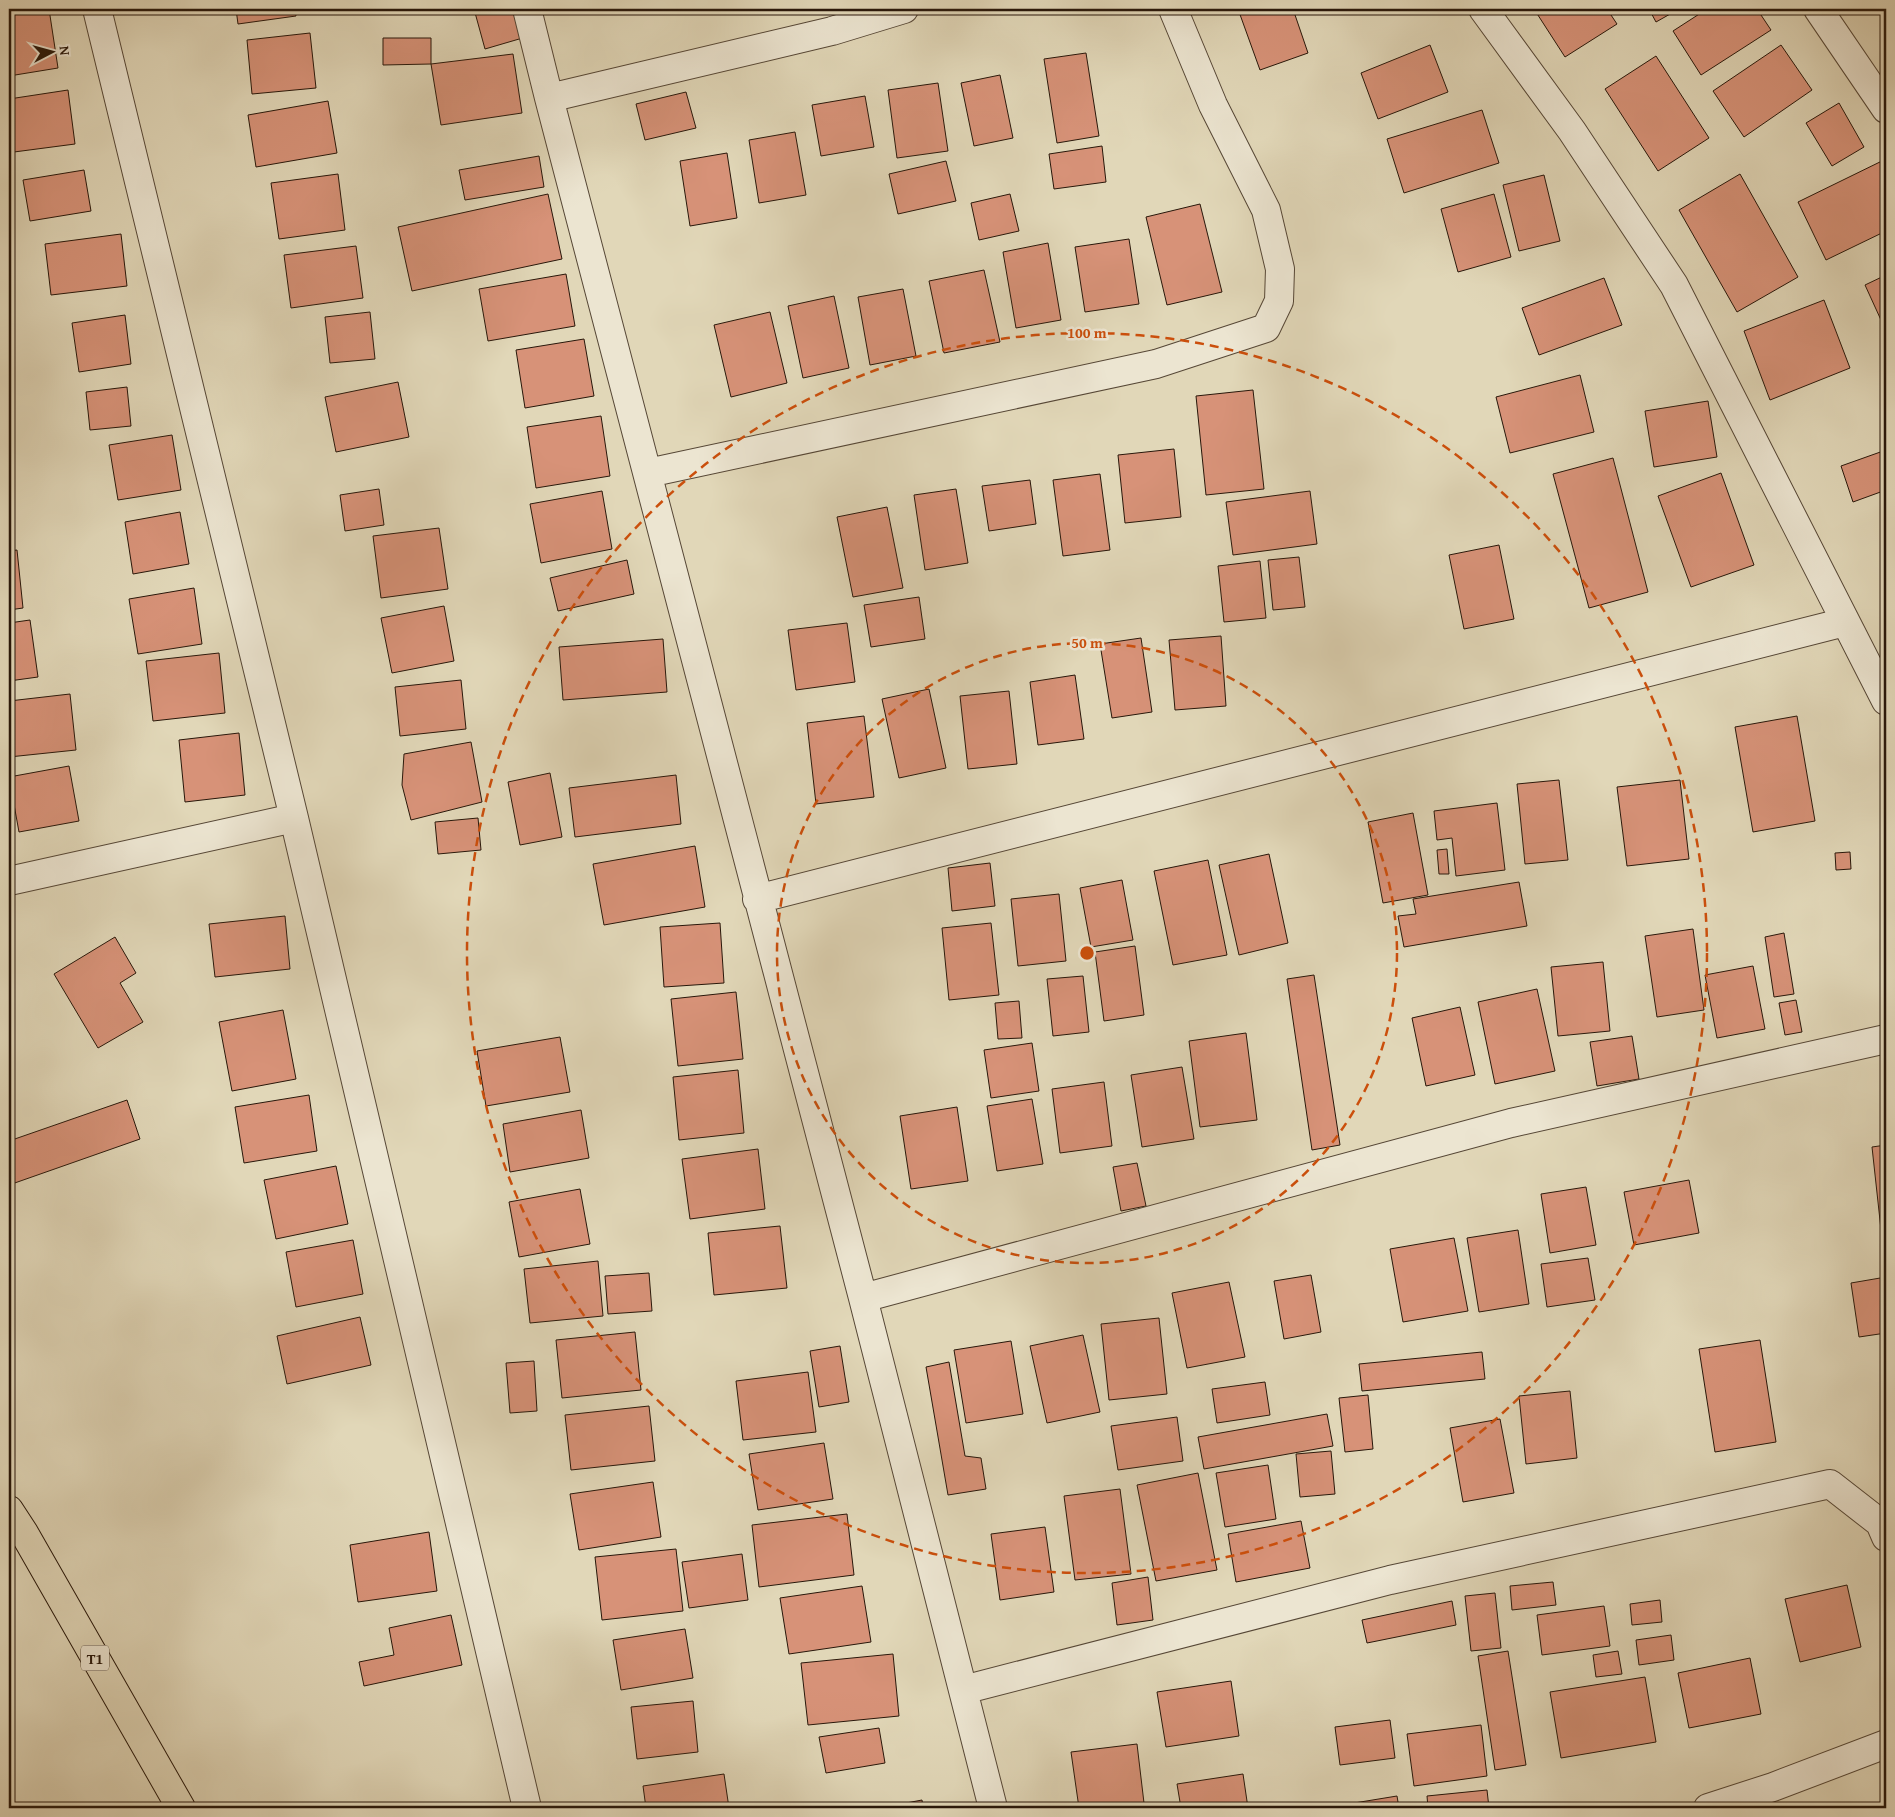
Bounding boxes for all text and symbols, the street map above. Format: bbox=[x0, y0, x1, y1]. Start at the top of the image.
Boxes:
north arrow bbox=[28, 28, 78, 78]
text: N bbox=[54, 45, 75, 57]
text: 100 m bbox=[1067, 322, 1107, 343]
text: 50 m bbox=[1071, 632, 1103, 653]
centre of rings bbox=[1078, 944, 1096, 962]
road number: T1 bbox=[81, 1646, 109, 1670]

